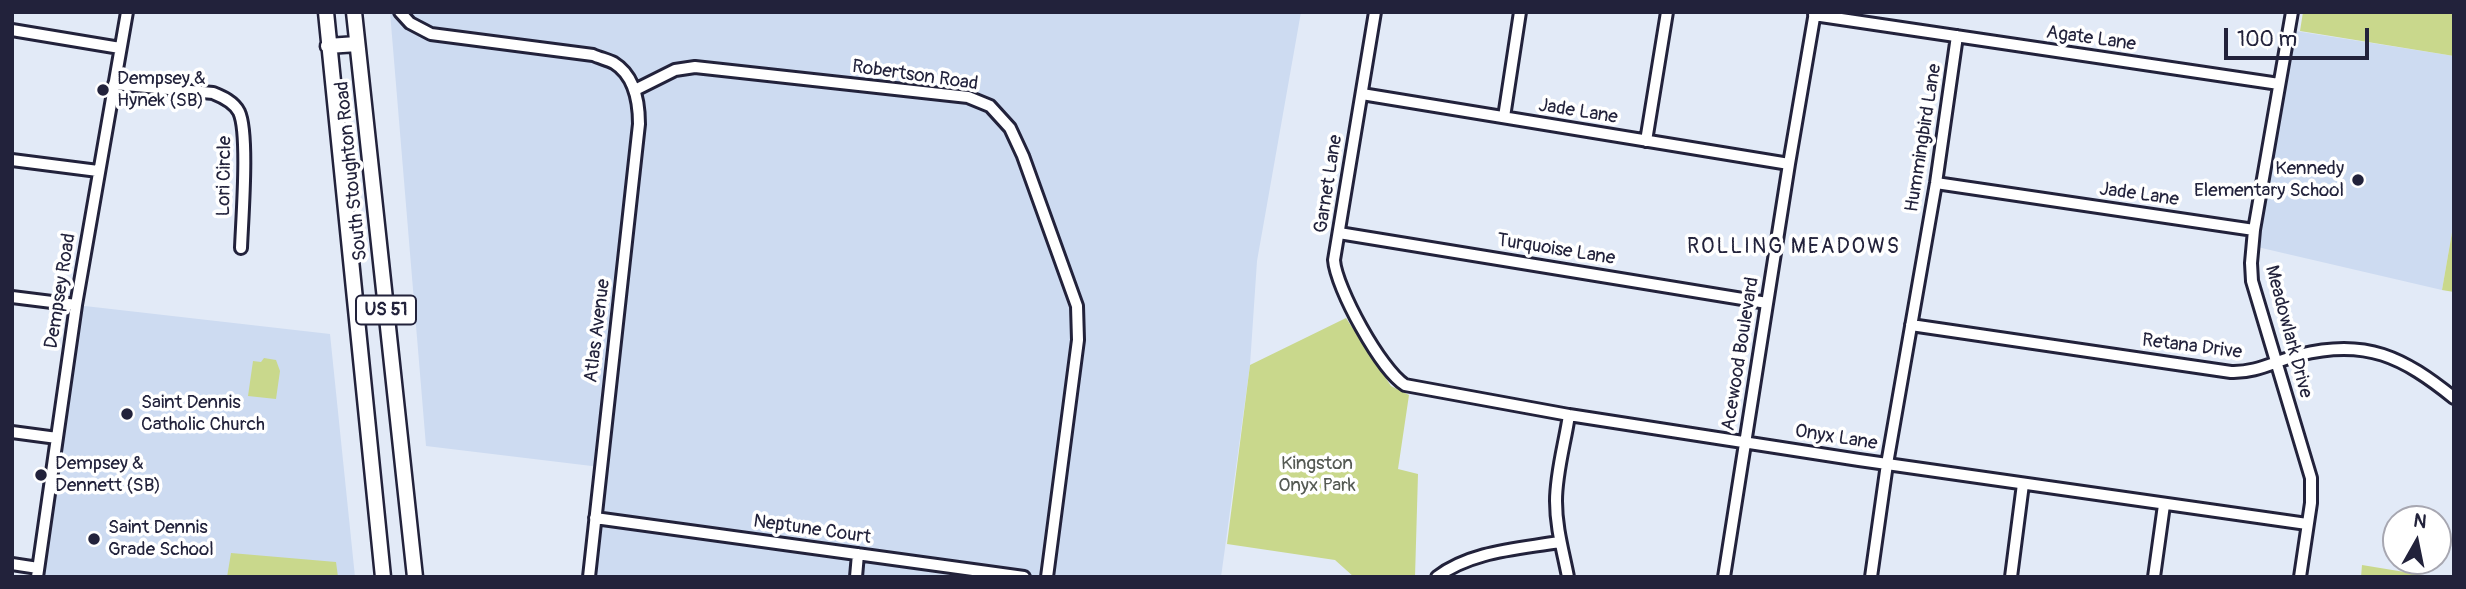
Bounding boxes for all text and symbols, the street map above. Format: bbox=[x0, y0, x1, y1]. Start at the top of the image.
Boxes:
scale bar bbox=[2228, 14, 2373, 58]
street label: Agate Lane bbox=[2045, 21, 2137, 57]
text: 100 m bbox=[2237, 26, 2297, 53]
street label: Robertson Road bbox=[850, 56, 980, 96]
street label: Hummingbird Lane bbox=[1901, 62, 1947, 214]
place label: Dempsey & Hynek (SB) bbox=[117, 68, 206, 112]
street label: South Stoughton Road bbox=[331, 80, 373, 262]
marker: Dempsey & Hynek (SB) bbox=[95, 82, 111, 98]
street label: Jade Lane bbox=[1537, 94, 1619, 130]
street label: Garnet Lane bbox=[1310, 133, 1348, 235]
street label: Lori Circle bbox=[213, 135, 237, 217]
place label: Kennedy Elementary School bbox=[2194, 158, 2344, 202]
marker: Kennedy Elementary School bbox=[2350, 172, 2366, 188]
street label: Jade Lane bbox=[2098, 178, 2180, 212]
street label: Turquoise Lane bbox=[1495, 229, 1617, 271]
street label: Dempsey Road bbox=[41, 232, 81, 350]
district label: ROLLING MEADOWS bbox=[1689, 235, 1899, 261]
street label: Meadowlark Drive bbox=[2259, 263, 2317, 401]
street label: Acewood Boulevard bbox=[1718, 275, 1764, 433]
street label: Atlas Avenue bbox=[580, 278, 616, 384]
road number: US 51 bbox=[356, 296, 416, 324]
street label: Retana Drive bbox=[2141, 330, 2243, 364]
place label: Saint Dennis Catholic Church bbox=[141, 392, 265, 436]
marker: Saint Dennis Catholic Church bbox=[119, 406, 135, 422]
street label: Onyx Lane bbox=[1793, 420, 1879, 456]
place label: Dempsey & Dennett (SB) bbox=[55, 453, 161, 497]
park label: Kingston Onyx Park bbox=[1278, 453, 1356, 497]
marker: Dempsey & Dennett (SB) bbox=[33, 467, 49, 483]
north arrow bbox=[2382, 505, 2452, 575]
text: N bbox=[2412, 508, 2428, 534]
street label: Neptune Court bbox=[752, 510, 872, 550]
place label: Saint Dennis Grade School bbox=[108, 517, 214, 561]
marker: Saint Dennis Grade School bbox=[86, 531, 102, 547]

